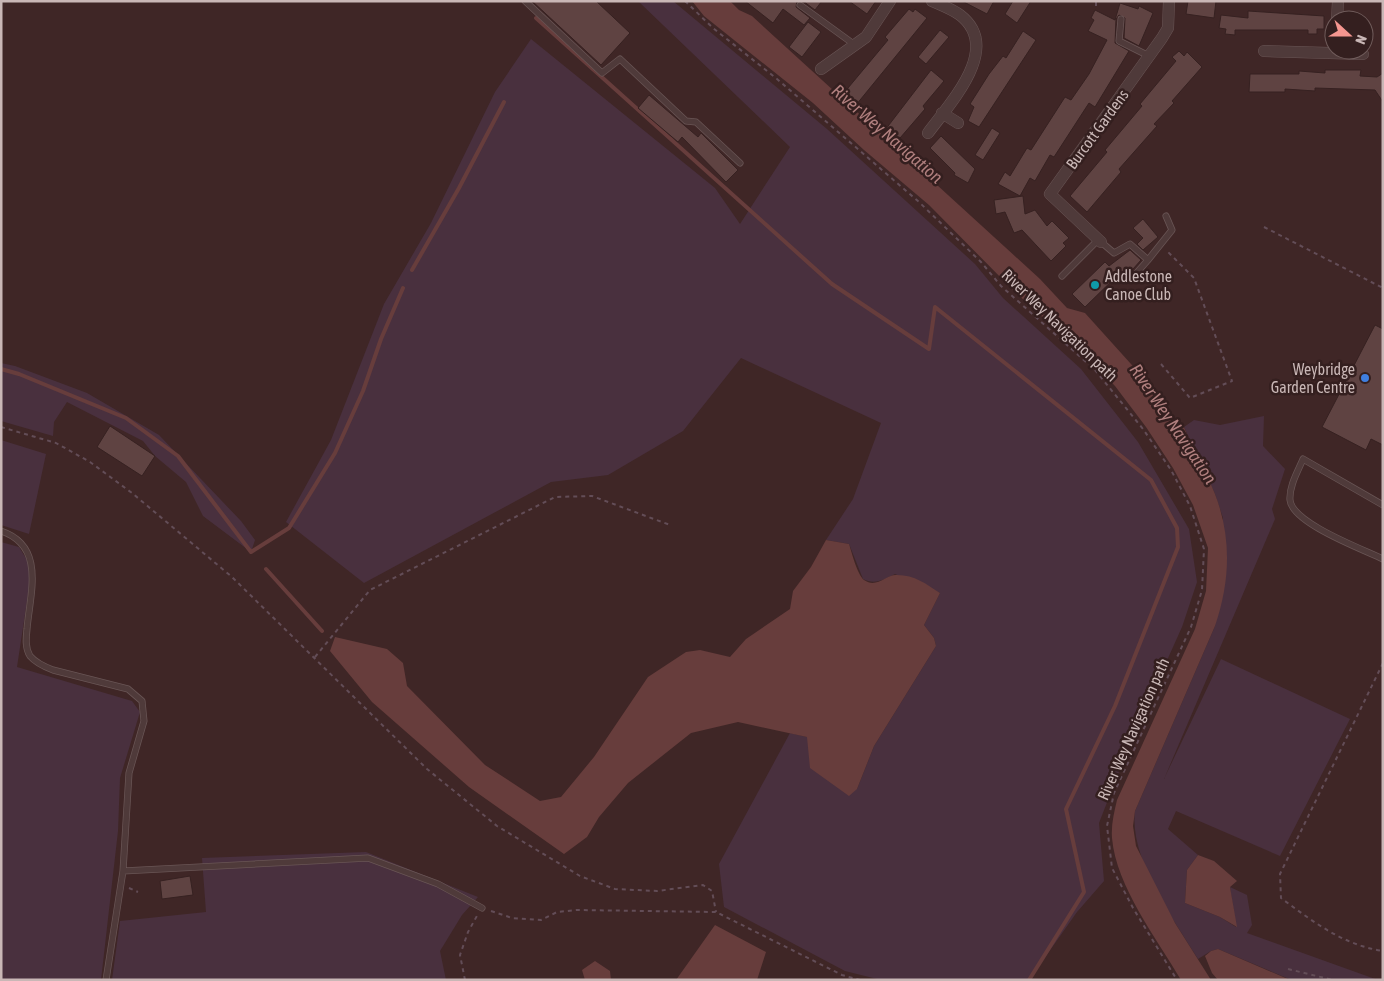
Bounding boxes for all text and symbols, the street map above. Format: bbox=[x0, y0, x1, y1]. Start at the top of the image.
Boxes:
north arrow bbox=[1324, 10, 1374, 60]
text: N bbox=[1352, 33, 1370, 46]
water label: River Wey Navigation bbox=[828, 80, 947, 188]
street label: Burcott Gardens bbox=[1062, 85, 1132, 172]
street label: River Wey Navigation path bbox=[998, 265, 1122, 386]
place label: Addlestone Canoe Club bbox=[1105, 267, 1172, 303]
marker: Addlestone Canoe Club bbox=[1089, 279, 1101, 291]
water label: River Wey Navigation bbox=[1125, 360, 1221, 488]
place label: Weybridge Garden Centre bbox=[1271, 360, 1355, 396]
marker: Weybridge Garden Centre bbox=[1359, 372, 1371, 384]
street label: River Wey Navigation path bbox=[1094, 655, 1173, 803]

